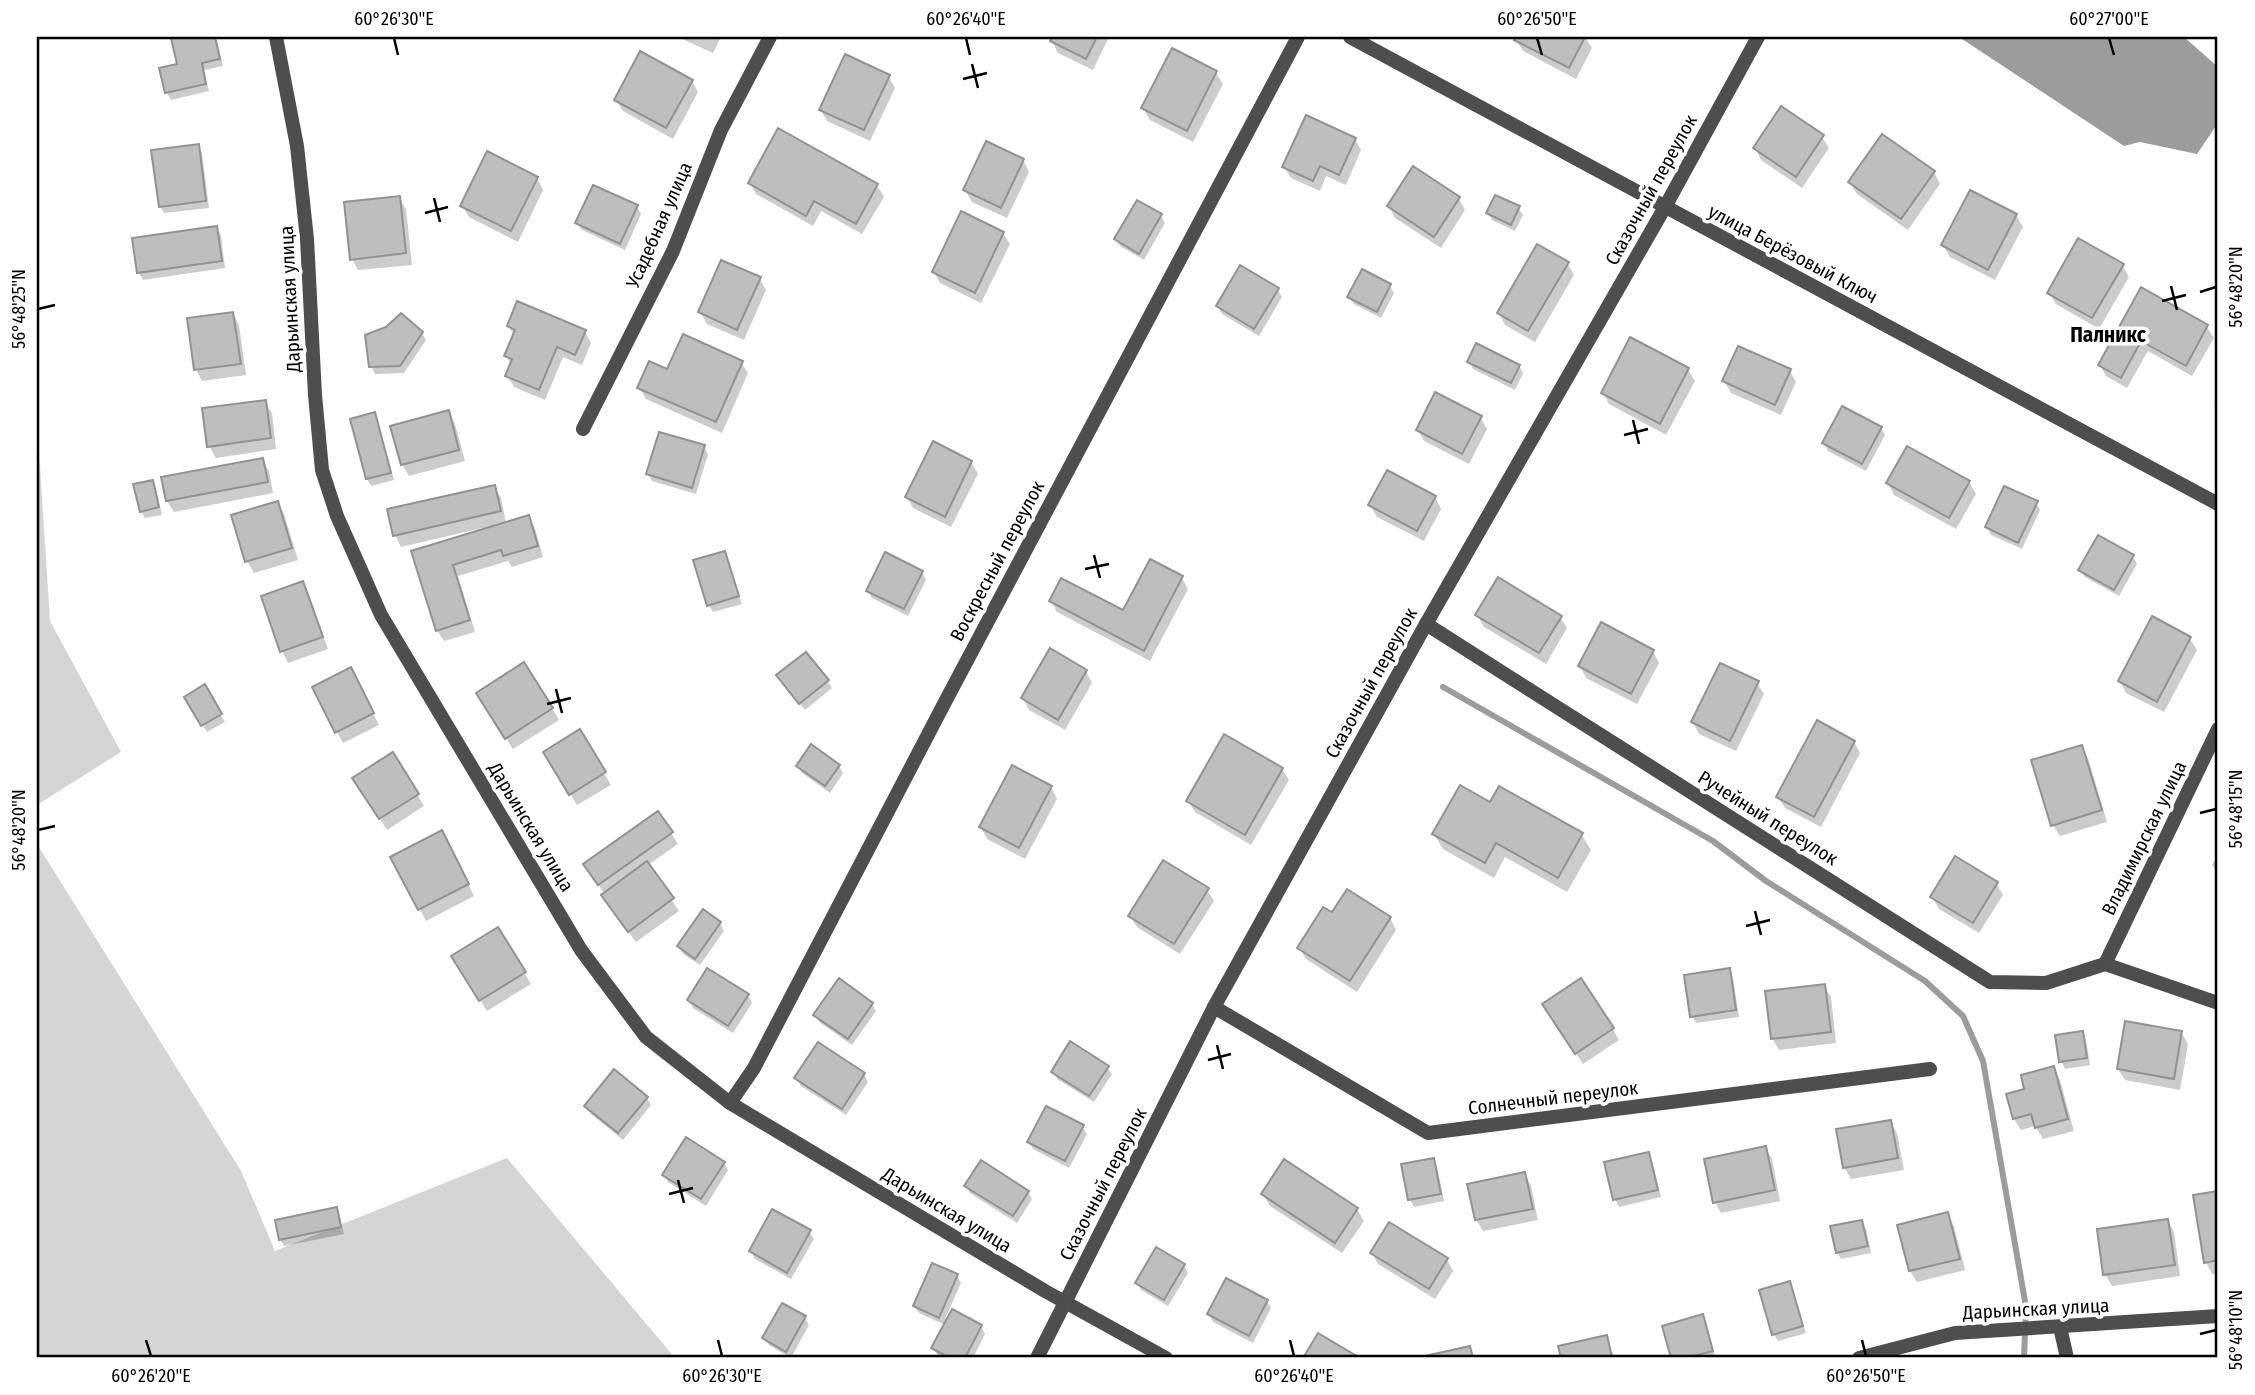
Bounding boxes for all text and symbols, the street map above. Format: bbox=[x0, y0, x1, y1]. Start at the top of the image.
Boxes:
text: 60°26'30"E bbox=[354, 8, 434, 30]
text: 60°26'40"E bbox=[926, 8, 1006, 30]
text: 60°26'50"E bbox=[1497, 8, 1577, 30]
text: 60°27'00"E bbox=[2069, 8, 2149, 30]
street label: Сказочный переулок bbox=[1600, 111, 1702, 269]
street label: Усадебная улица bbox=[621, 158, 697, 292]
street label: улица Берёзовый Ключ bbox=[1704, 200, 1882, 308]
street label: Дарьинская улица bbox=[275, 225, 305, 374]
text: 56°48'20"N bbox=[2225, 246, 2247, 328]
text: 56°48'25"N bbox=[8, 269, 30, 349]
district label: Палникс bbox=[2070, 322, 2147, 348]
street label: Воскресный переулок bbox=[945, 477, 1049, 645]
street label: Сказочный переулок bbox=[1320, 604, 1422, 762]
street label: Дарьинская улица bbox=[483, 757, 579, 896]
street label: Владимирская улица bbox=[2097, 757, 2191, 919]
street label: Ручейный переулок bbox=[1694, 766, 1842, 870]
text: 56°48'15"N bbox=[2225, 769, 2247, 849]
text: 56°48'20"N bbox=[8, 789, 30, 871]
street label: Солнечный переулок bbox=[1467, 1076, 1639, 1120]
street label: Сказочный переулок bbox=[1055, 1104, 1151, 1264]
street label: Дарьинская улица bbox=[877, 1162, 1016, 1258]
text: 56°48'10"N bbox=[2225, 1290, 2247, 1370]
street label: Дарьинская улица bbox=[1961, 1294, 2110, 1324]
text: 60°26'20"E bbox=[111, 1365, 191, 1387]
text: 60°26'30"E bbox=[682, 1365, 762, 1387]
text: 60°26'40"E bbox=[1254, 1365, 1334, 1387]
text: 60°26'50"E bbox=[1826, 1365, 1906, 1387]

